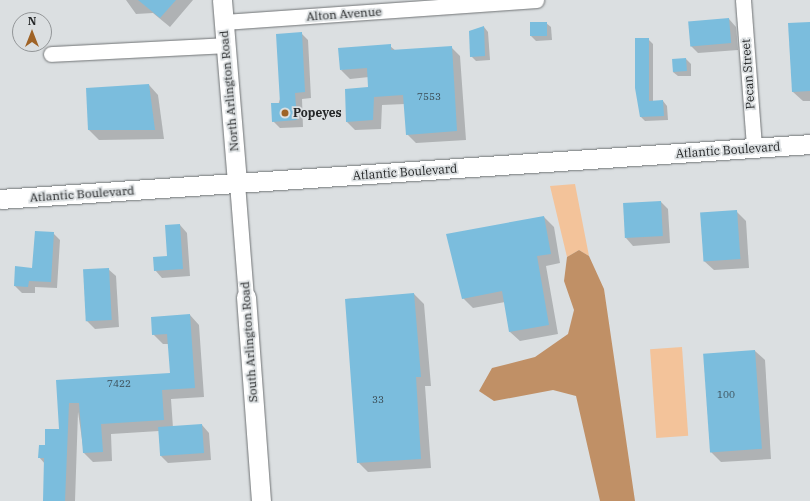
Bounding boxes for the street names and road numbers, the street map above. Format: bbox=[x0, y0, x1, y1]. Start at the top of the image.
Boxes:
street label: Alton Avenue bbox=[306, 4, 382, 24]
street label: North Arlington Road bbox=[217, 30, 241, 152]
street label: Pecan Street bbox=[738, 38, 758, 110]
street label: Atlantic Boulevard bbox=[675, 139, 781, 161]
street label: Atlantic Boulevard bbox=[352, 161, 458, 183]
street label: Atlantic Boulevard bbox=[29, 183, 135, 205]
street label: South Arlington Road bbox=[238, 281, 260, 403]

